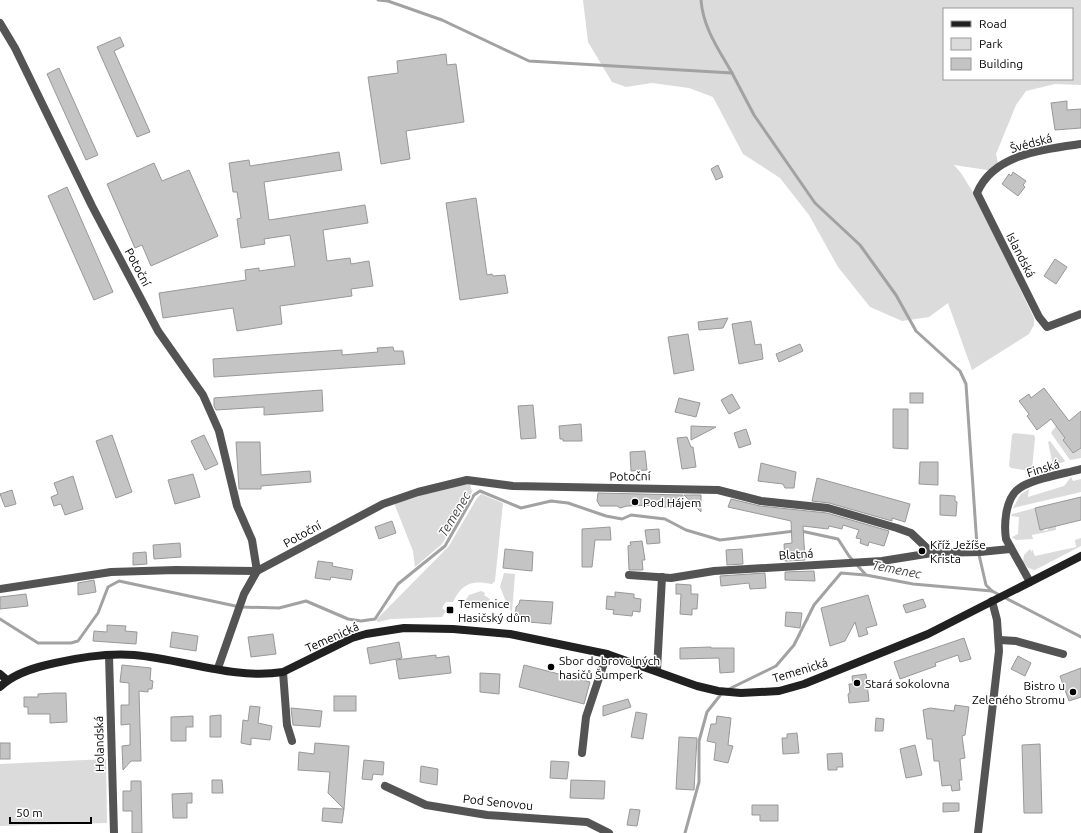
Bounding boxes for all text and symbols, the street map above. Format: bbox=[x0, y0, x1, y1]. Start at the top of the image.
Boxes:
legend bbox=[943, 8, 1073, 80]
text: Road bbox=[979, 17, 1007, 30]
text: Park bbox=[979, 37, 1003, 50]
text: Building bbox=[979, 57, 1023, 70]
street label: Švédská bbox=[1009, 131, 1053, 155]
street label: Islandská bbox=[1004, 230, 1038, 280]
street label: Potoční bbox=[123, 246, 154, 289]
street label: Finská bbox=[1025, 457, 1061, 479]
street label: Potoční bbox=[609, 469, 652, 483]
water label: Temenec bbox=[435, 488, 473, 539]
place label: Pod Hájem bbox=[643, 496, 701, 509]
marker: Pod Hájem bbox=[630, 497, 640, 507]
street label: Potoční bbox=[281, 518, 324, 550]
place label: Kříž Ježíše Krista bbox=[930, 538, 986, 565]
street label: Blatná bbox=[778, 546, 814, 562]
marker: Kříž Ježíše Krista bbox=[917, 546, 927, 556]
water label: Temenec bbox=[871, 557, 924, 581]
place label: Temenice Hasičský dům bbox=[458, 597, 530, 624]
marker: Temenice Hasičský dům bbox=[445, 605, 455, 615]
street label: Temenická bbox=[303, 619, 361, 655]
place label: Sbor dobrovolných hasičů Šumperk bbox=[559, 654, 660, 681]
street label: Temenická bbox=[771, 655, 829, 685]
marker: Sbor dobrovolných hasičů Šumperk bbox=[546, 662, 556, 672]
place label: Stará sokolovna bbox=[865, 677, 950, 690]
marker: Stará sokolovna bbox=[852, 678, 862, 688]
place label: Bistro u Zeleného Stromu bbox=[972, 679, 1065, 706]
marker: Bistro u Zeleného Stromu bbox=[1068, 687, 1078, 697]
street label: Holandská bbox=[92, 716, 106, 772]
street label: Pod Senovou bbox=[462, 792, 534, 812]
scale bar bbox=[10, 799, 91, 825]
text: 50 m bbox=[16, 806, 43, 819]

